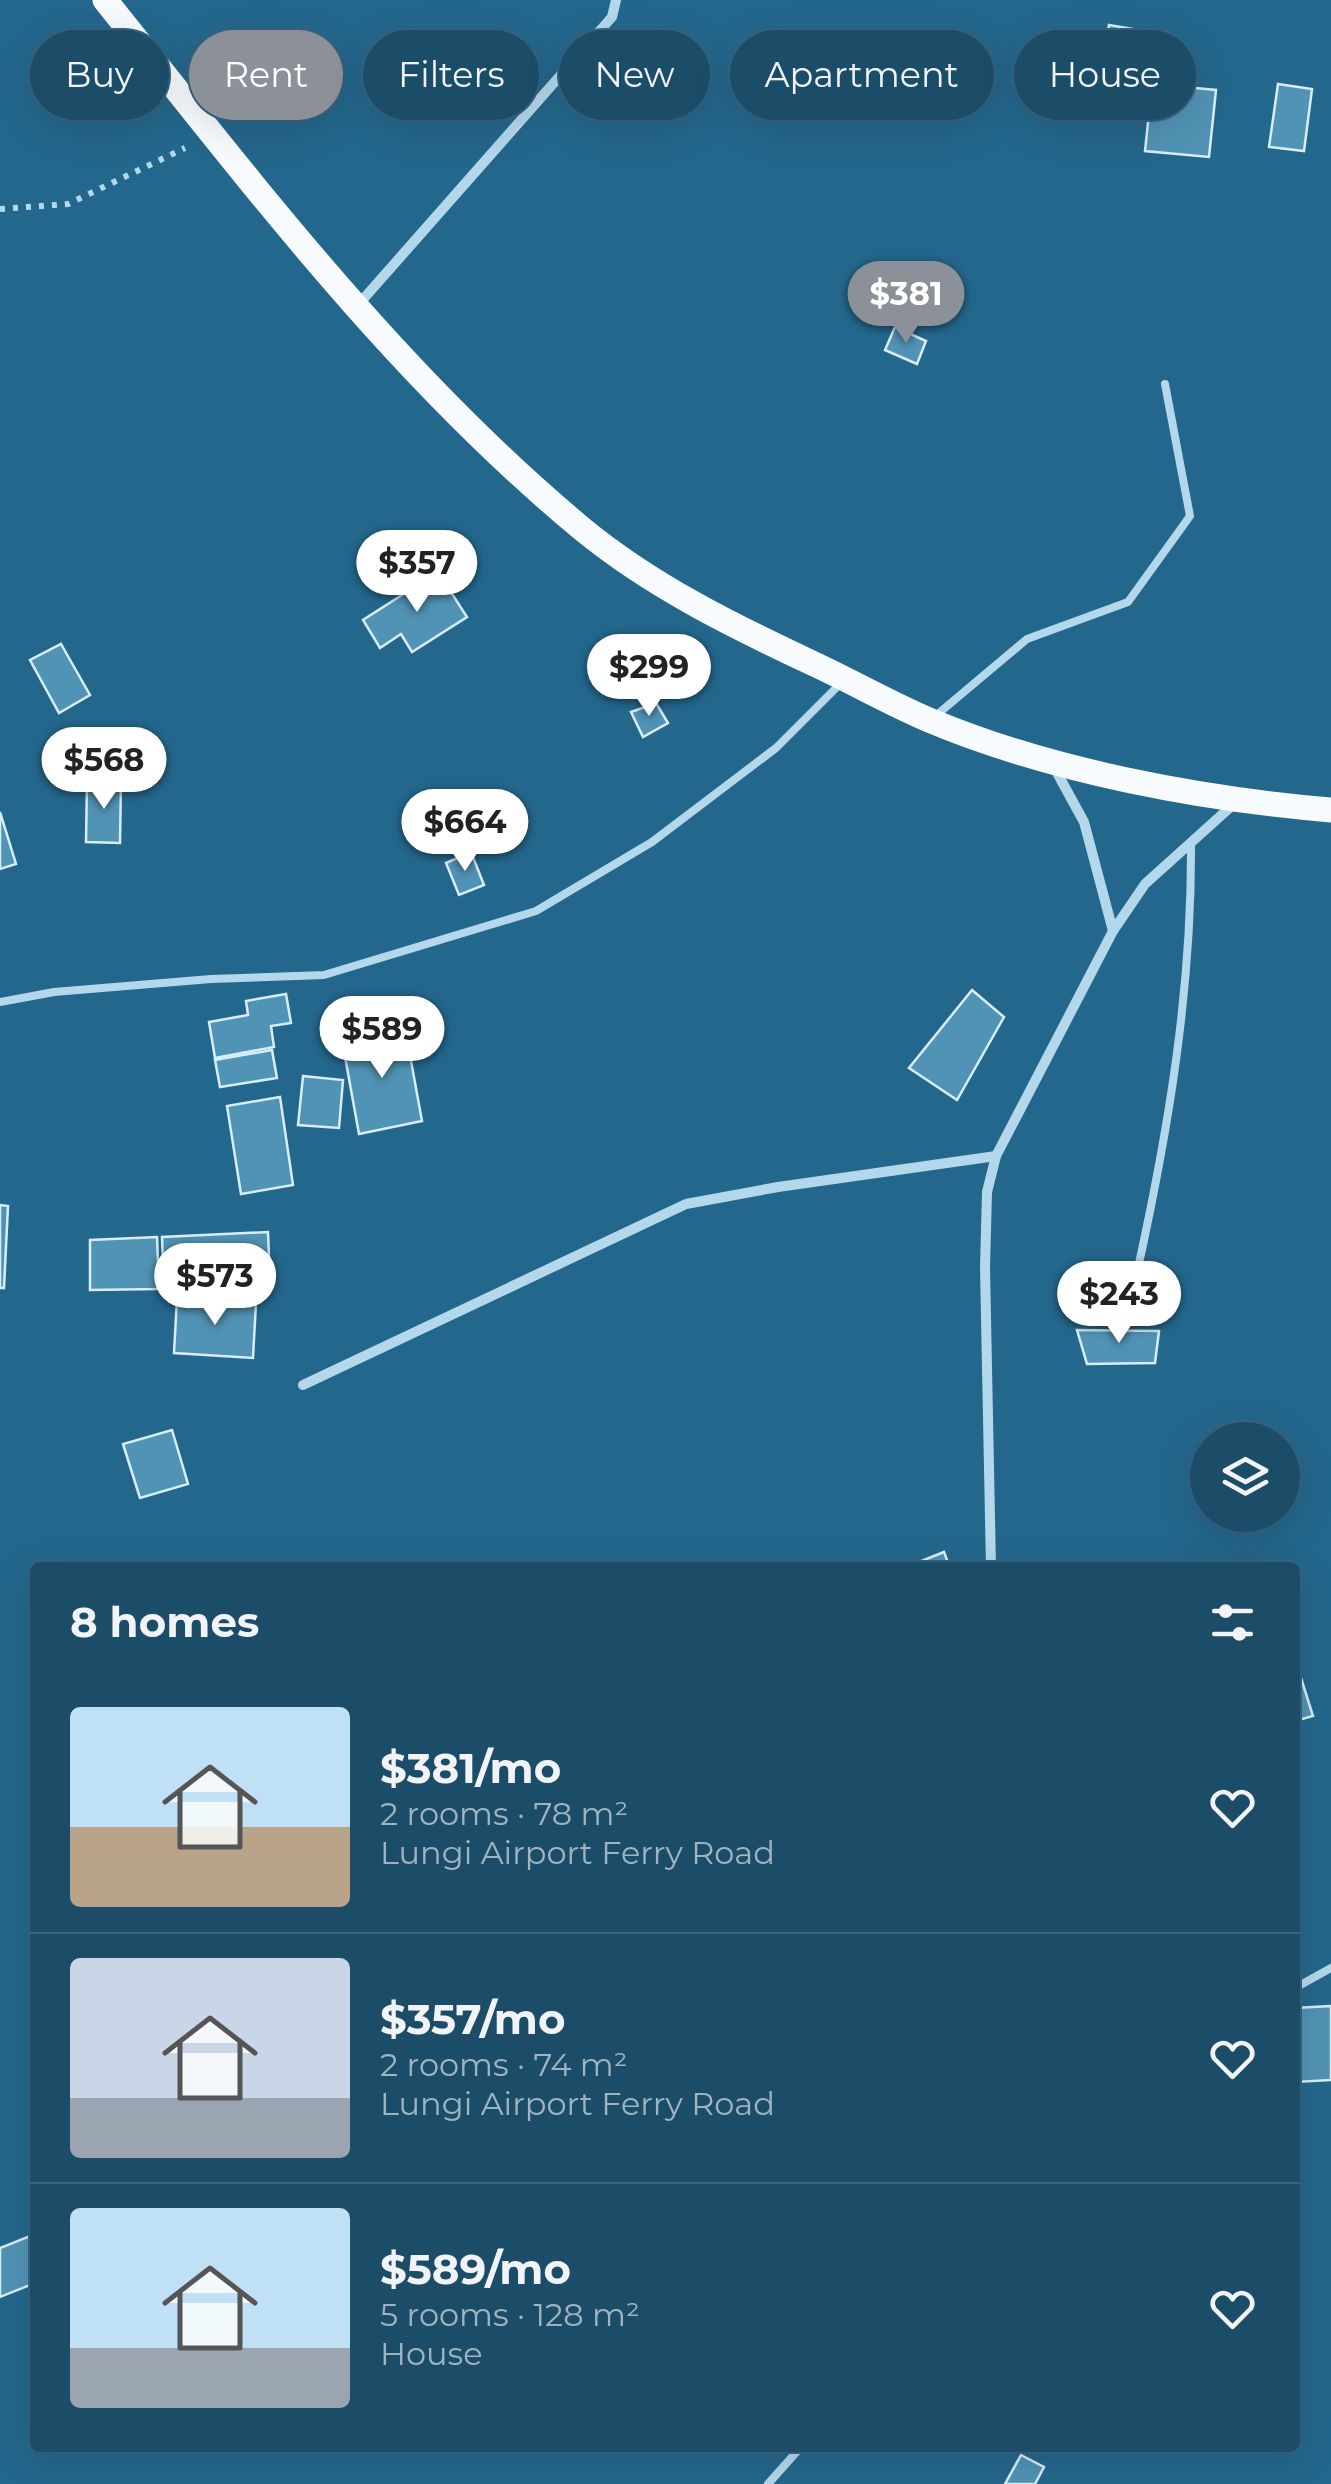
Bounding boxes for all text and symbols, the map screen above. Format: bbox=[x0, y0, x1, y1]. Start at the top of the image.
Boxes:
chip: Buy bbox=[30, 30, 169, 120]
chip: Rent bbox=[189, 30, 343, 120]
chip: Filters bbox=[363, 30, 539, 120]
chip: New bbox=[559, 30, 710, 120]
chip: Apartment bbox=[730, 30, 994, 120]
chip: House bbox=[1014, 30, 1196, 120]
pin: $381 bbox=[847, 261, 965, 346]
text: $381 bbox=[870, 274, 942, 313]
pin: $357 bbox=[358, 530, 476, 615]
text: $357 bbox=[378, 543, 456, 582]
pin: $299 bbox=[590, 634, 708, 719]
text: $299 bbox=[609, 647, 689, 686]
pin: $568 bbox=[45, 727, 163, 812]
text: $568 bbox=[64, 740, 144, 779]
pin: $664 bbox=[406, 789, 524, 874]
text: $664 bbox=[423, 802, 507, 841]
pin: $589 bbox=[323, 996, 441, 1081]
text: $589 bbox=[342, 1009, 422, 1048]
pin: $573 bbox=[156, 1243, 274, 1328]
text: $573 bbox=[176, 1256, 254, 1295]
pin: $243 bbox=[1060, 1261, 1178, 1346]
text: $243 bbox=[1079, 1274, 1159, 1313]
map controls bbox=[1190, 1422, 1300, 1532]
button: layers bbox=[1190, 1422, 1300, 1532]
icon: filters bbox=[1205, 1595, 1260, 1650]
text: 8 homes bbox=[70, 1596, 259, 1648]
text: $381/mo bbox=[380, 1742, 561, 1794]
icon: home bbox=[150, 1747, 270, 1867]
icon: heart bbox=[1205, 1780, 1260, 1835]
text: 2 rooms · 78 m² bbox=[380, 1794, 628, 1833]
text: Lungi Airport Ferry Road bbox=[380, 1833, 775, 1872]
text: $357/mo bbox=[380, 1993, 566, 2045]
icon: home bbox=[150, 1998, 270, 2118]
icon: heart bbox=[1205, 2031, 1260, 2086]
text: 2 rooms · 74 m² bbox=[380, 2045, 628, 2084]
text: Lungi Airport Ferry Road bbox=[380, 2084, 775, 2123]
text: $589/mo bbox=[380, 2243, 571, 2295]
icon: home bbox=[150, 2248, 270, 2368]
icon: heart bbox=[1205, 2281, 1260, 2336]
text: 5 rooms · 128 m² bbox=[380, 2295, 640, 2334]
text: House bbox=[380, 2334, 483, 2373]

